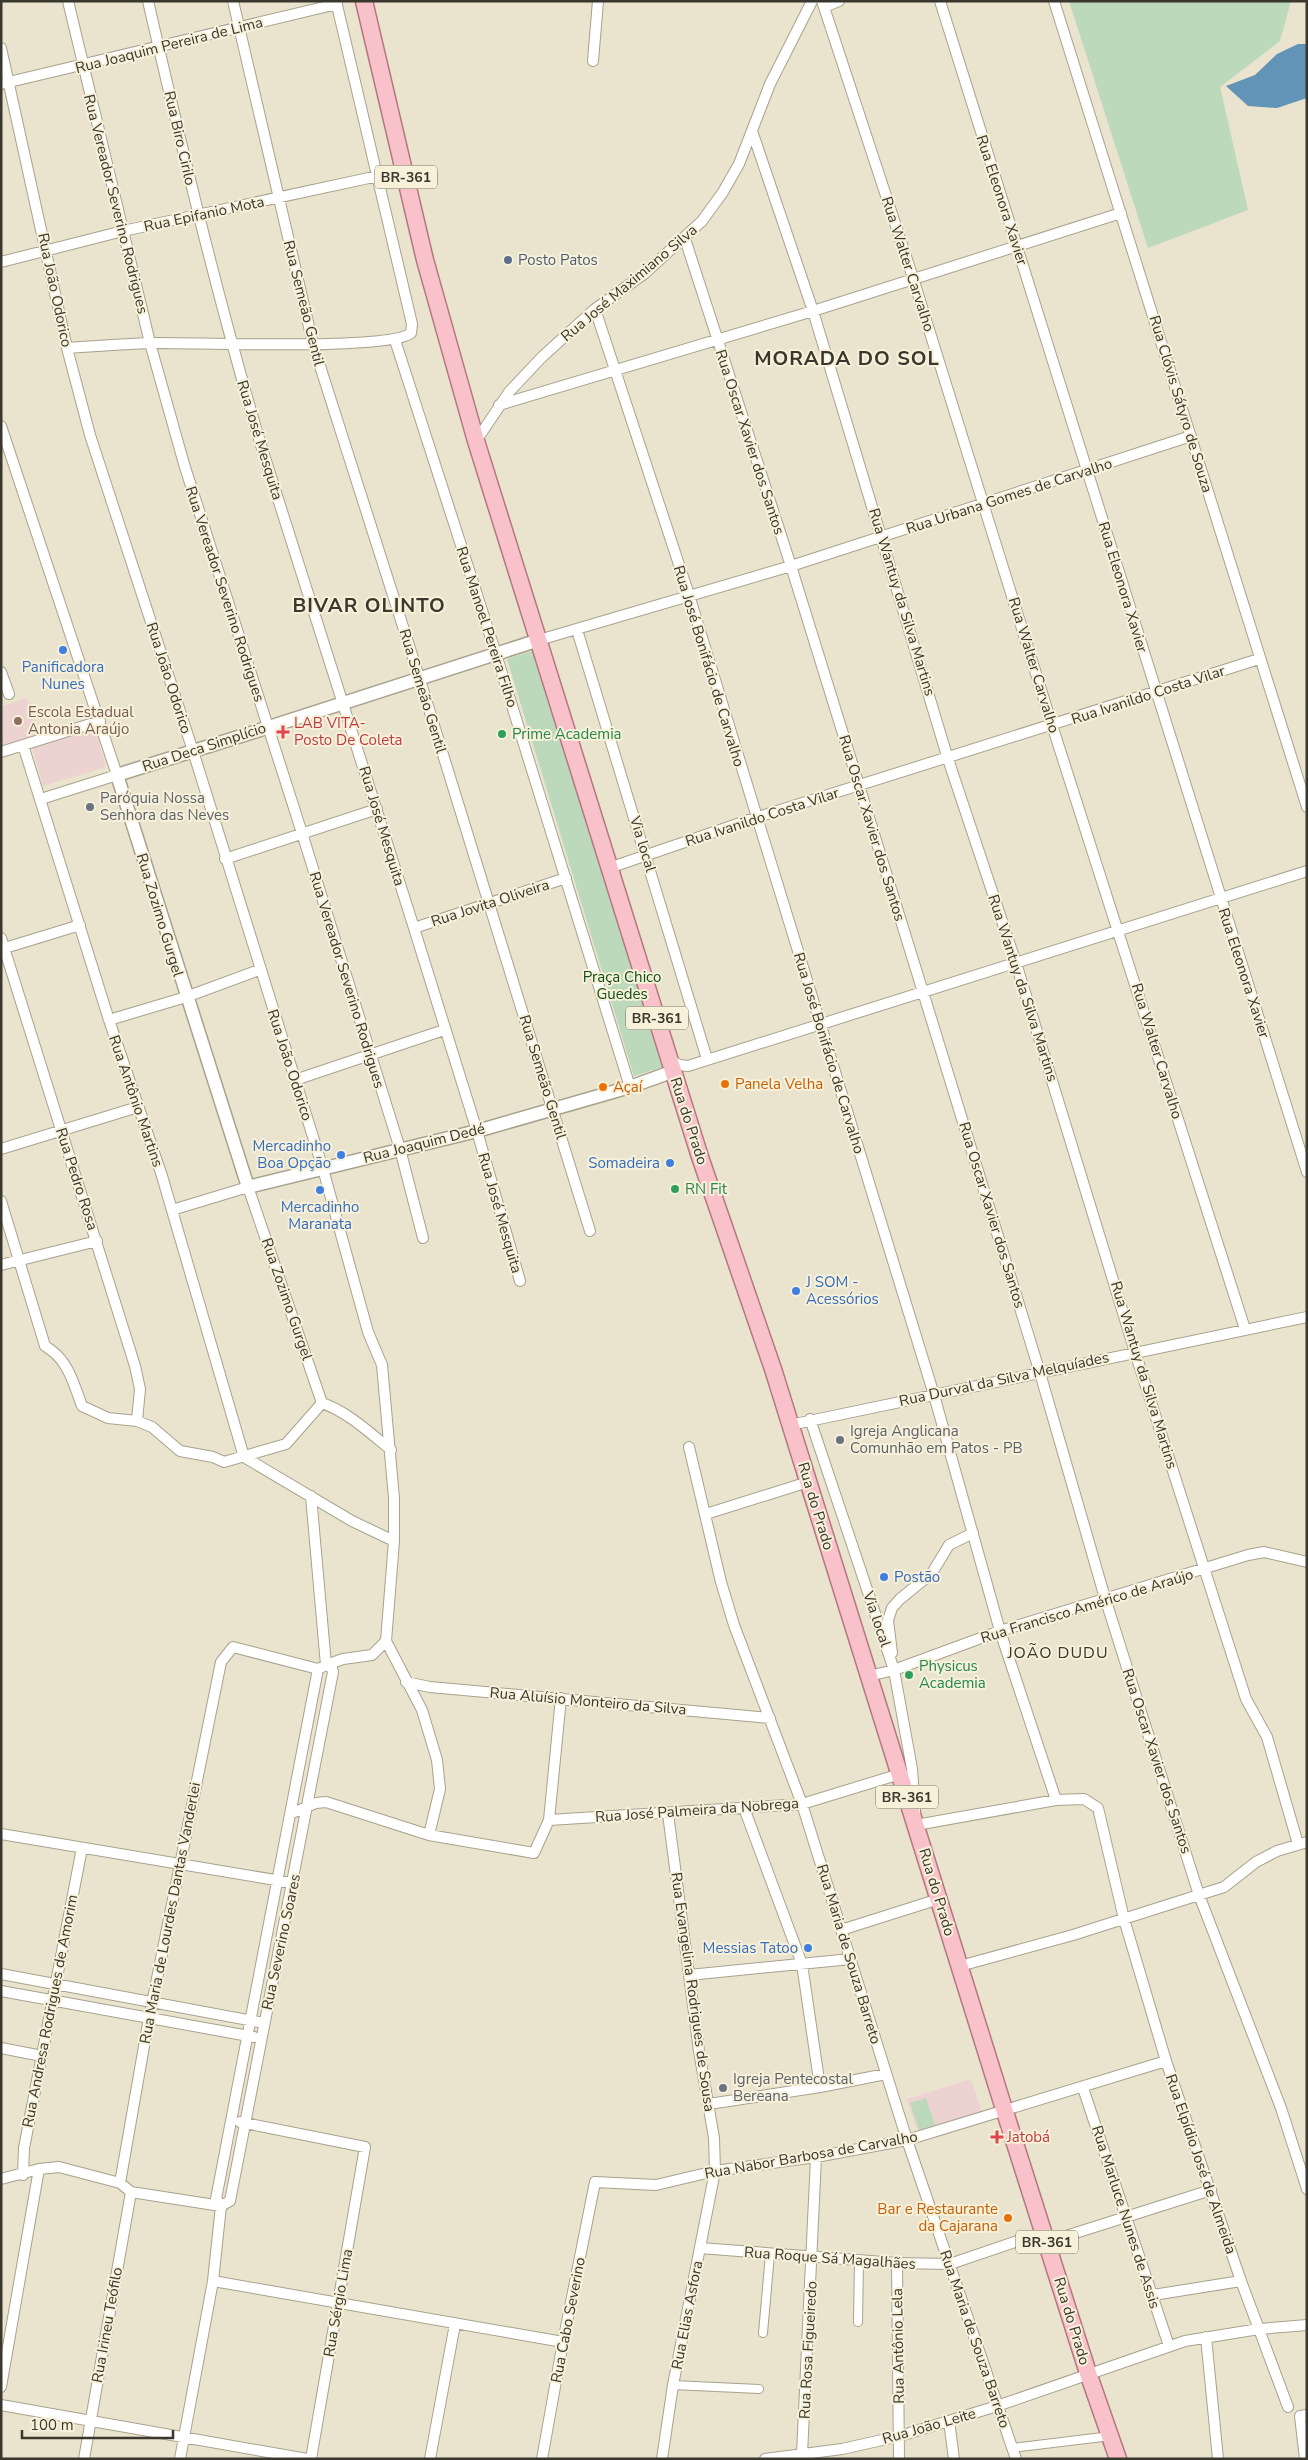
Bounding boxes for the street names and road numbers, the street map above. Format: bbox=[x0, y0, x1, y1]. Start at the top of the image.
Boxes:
street label: Rua Joaquim Pereira de Lima bbox=[73, 12, 265, 78]
street label: Rua Biro Cirilo bbox=[159, 89, 201, 187]
street label: Rua Vereador Severino Rodrigues bbox=[79, 92, 153, 316]
street label: Rua Eleonora Xavier bbox=[972, 132, 1033, 268]
road number: BR-361 bbox=[375, 166, 437, 188]
street label: Rua Epifanio Mota bbox=[142, 191, 266, 237]
street label: Rua Walter Carvalho bbox=[877, 194, 939, 334]
street label: Rua José Maximiano Silva bbox=[557, 220, 701, 346]
street label: Rua João Odorico bbox=[33, 231, 77, 349]
street label: Rua Semeão Gentil bbox=[279, 238, 329, 369]
street label: Rua Clóvis Sátyro de Souza bbox=[1144, 313, 1218, 495]
street label: Rua Oscar Xavier dos Santos bbox=[711, 347, 789, 537]
street label: Rua José Mesquita bbox=[232, 378, 288, 502]
street label: Rua Urbana Gomes de Carvalho bbox=[903, 453, 1115, 539]
street label: Rua Vereador Severino Rodrigues bbox=[181, 484, 269, 704]
street label: Rua Wantuy da Silva Martins bbox=[864, 506, 940, 698]
street label: Rua Eleonora Xavier bbox=[1094, 519, 1153, 655]
street label: Rua Manoel Pereira Filho bbox=[452, 544, 522, 710]
street label: Rua José Bonifácio de Carvalho bbox=[669, 563, 749, 769]
street label: Rua Walter Carvalho bbox=[1004, 595, 1064, 735]
street label: Rua João Odorico bbox=[142, 620, 196, 736]
street label: Rua Semeão Gentil bbox=[395, 626, 452, 756]
street label: Rua Ivanildo Costa Vilar bbox=[1069, 660, 1228, 729]
street label: Rua Deca Simplício bbox=[140, 718, 268, 776]
street label: Rua Oscar Xavier dos Santos bbox=[834, 732, 910, 924]
street label: Rua José Mesquita bbox=[354, 764, 410, 888]
street label: Rua Ivanildo Costa Vilar bbox=[683, 782, 842, 851]
street label: Via local bbox=[625, 813, 661, 875]
street label: Rua Zozimo Gurgel bbox=[132, 851, 188, 980]
street label: Rua Vereador Severino Rodrigues bbox=[304, 869, 390, 1091]
street label: Rua Jovita Oliveira bbox=[428, 874, 552, 932]
street label: Rua Wantuy da Silva Martins bbox=[983, 892, 1063, 1084]
street label: Rua Eleonora Xavier bbox=[1214, 905, 1275, 1041]
street label: Rua José Bonifácio de Carvalho bbox=[789, 950, 869, 1156]
street label: Rua Walter Carvalho bbox=[1127, 981, 1187, 1121]
road number: BR-361 bbox=[626, 1006, 688, 1030]
street label: Rua João Odorico bbox=[263, 1007, 317, 1123]
street label: Rua Semeão Gentil bbox=[515, 1012, 572, 1142]
street label: Rua Antônio Martins bbox=[104, 1032, 168, 1170]
street label: Rua do Prado bbox=[665, 1075, 713, 1167]
street label: Rua Joaquim Dedé bbox=[361, 1118, 487, 1168]
street label: Rua Oscar Xavier dos Santos bbox=[954, 1119, 1030, 1311]
street label: Rua Pedro Rosa bbox=[51, 1125, 103, 1233]
street label: Rua José Mesquita bbox=[473, 1150, 527, 1276]
street label: Rua Zozimo Gurgel bbox=[257, 1235, 318, 1363]
street label: Rua Wantuy da Silva Martins bbox=[1106, 1279, 1182, 1471]
street label: Rua Durval da Silva Melquíades bbox=[897, 1347, 1111, 1411]
street label: Rua do Prado bbox=[793, 1460, 839, 1552]
street label: Rua Francisco Américo de Araújo bbox=[978, 1564, 1196, 1648]
street label: Via local bbox=[858, 1588, 896, 1650]
street label: Rua Oscar Xavier dos Santos bbox=[1118, 1666, 1196, 1856]
street label: Rua Aluísio Monteiro da Silva bbox=[489, 1682, 687, 1720]
street label: Rua Maria de Lourdes Dantas Vanderlei bbox=[135, 1781, 205, 2045]
road number: BR-361 bbox=[876, 1785, 938, 1808]
street label: Rua José Palmeira da Nobrega bbox=[594, 1793, 800, 1827]
street label: Rua do Prado bbox=[914, 1846, 960, 1938]
street label: Rua Maria de Souza Barreto bbox=[812, 1862, 886, 2046]
street label: Rua Evangelina Rodrigues de Sousa bbox=[666, 1871, 720, 2113]
street label: Rua Severino Soares bbox=[257, 1872, 305, 2012]
street label: Rua Andresa Rodrigues de Amorim bbox=[18, 1893, 82, 2129]
street label: Rua Elpídio José de Almeida bbox=[1161, 2071, 1241, 2257]
street label: Rua Marluce Nunes de Assis bbox=[1087, 2123, 1165, 2311]
street label: Rua Nabor Barbosa de Carvalho bbox=[703, 2126, 919, 2184]
road number: BR-361 bbox=[1016, 2230, 1078, 2254]
street label: Rua Roque Sá Magalhães bbox=[743, 2242, 917, 2274]
street label: Rua Sérgio Lima bbox=[319, 2247, 357, 2359]
street label: Rua Maria de Souza Barreto bbox=[935, 2247, 1015, 2431]
street label: Rua Cabo Severino bbox=[546, 2256, 590, 2384]
street label: Rua Elias Asfora bbox=[667, 2259, 707, 2371]
street label: Rua Irineu Teófilo bbox=[87, 2266, 127, 2384]
street label: Rua do Prado bbox=[1049, 2275, 1095, 2367]
street label: Rua Rosa Figueiredo bbox=[794, 2280, 822, 2420]
street label: Rua Antônio Lela bbox=[887, 2288, 909, 2404]
street label: Rua João Leite bbox=[880, 2403, 978, 2449]

